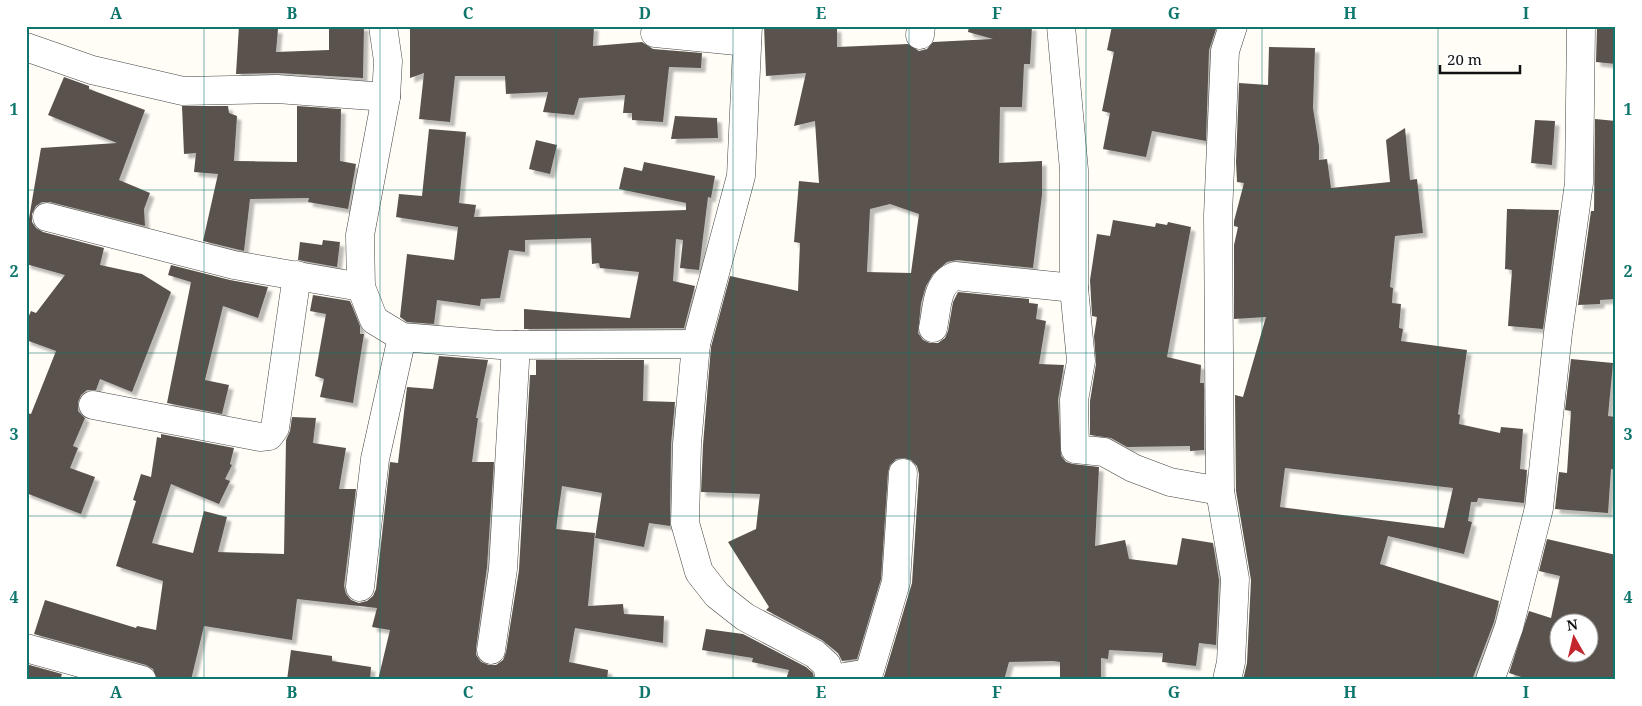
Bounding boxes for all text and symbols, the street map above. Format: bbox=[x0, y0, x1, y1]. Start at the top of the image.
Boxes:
text: A bbox=[110, 2, 123, 24]
text: B bbox=[287, 2, 298, 24]
text: C bbox=[463, 2, 474, 24]
text: D bbox=[639, 2, 651, 24]
text: E bbox=[816, 2, 826, 24]
text: F bbox=[992, 2, 1002, 24]
text: G bbox=[1168, 2, 1180, 24]
text: H bbox=[1343, 2, 1357, 24]
text: I bbox=[1523, 2, 1529, 24]
scale bar bbox=[1440, 42, 1520, 74]
text: 20 m bbox=[1447, 49, 1482, 69]
text: 1 bbox=[9, 98, 19, 120]
text: 1 bbox=[1623, 98, 1633, 120]
text: 2 bbox=[9, 260, 19, 282]
text: 2 bbox=[1623, 260, 1633, 282]
text: 3 bbox=[9, 423, 19, 445]
text: 3 bbox=[1623, 423, 1633, 445]
text: 4 bbox=[9, 586, 19, 608]
text: 4 bbox=[1623, 586, 1633, 608]
north arrow bbox=[1550, 614, 1600, 664]
text: N bbox=[1565, 614, 1579, 635]
text: A bbox=[110, 681, 123, 703]
text: B bbox=[287, 681, 298, 703]
text: C bbox=[463, 681, 474, 703]
text: D bbox=[639, 681, 651, 703]
text: E bbox=[816, 681, 826, 703]
text: F bbox=[992, 681, 1002, 703]
text: G bbox=[1168, 681, 1180, 703]
text: H bbox=[1343, 681, 1357, 703]
text: I bbox=[1523, 681, 1529, 703]

